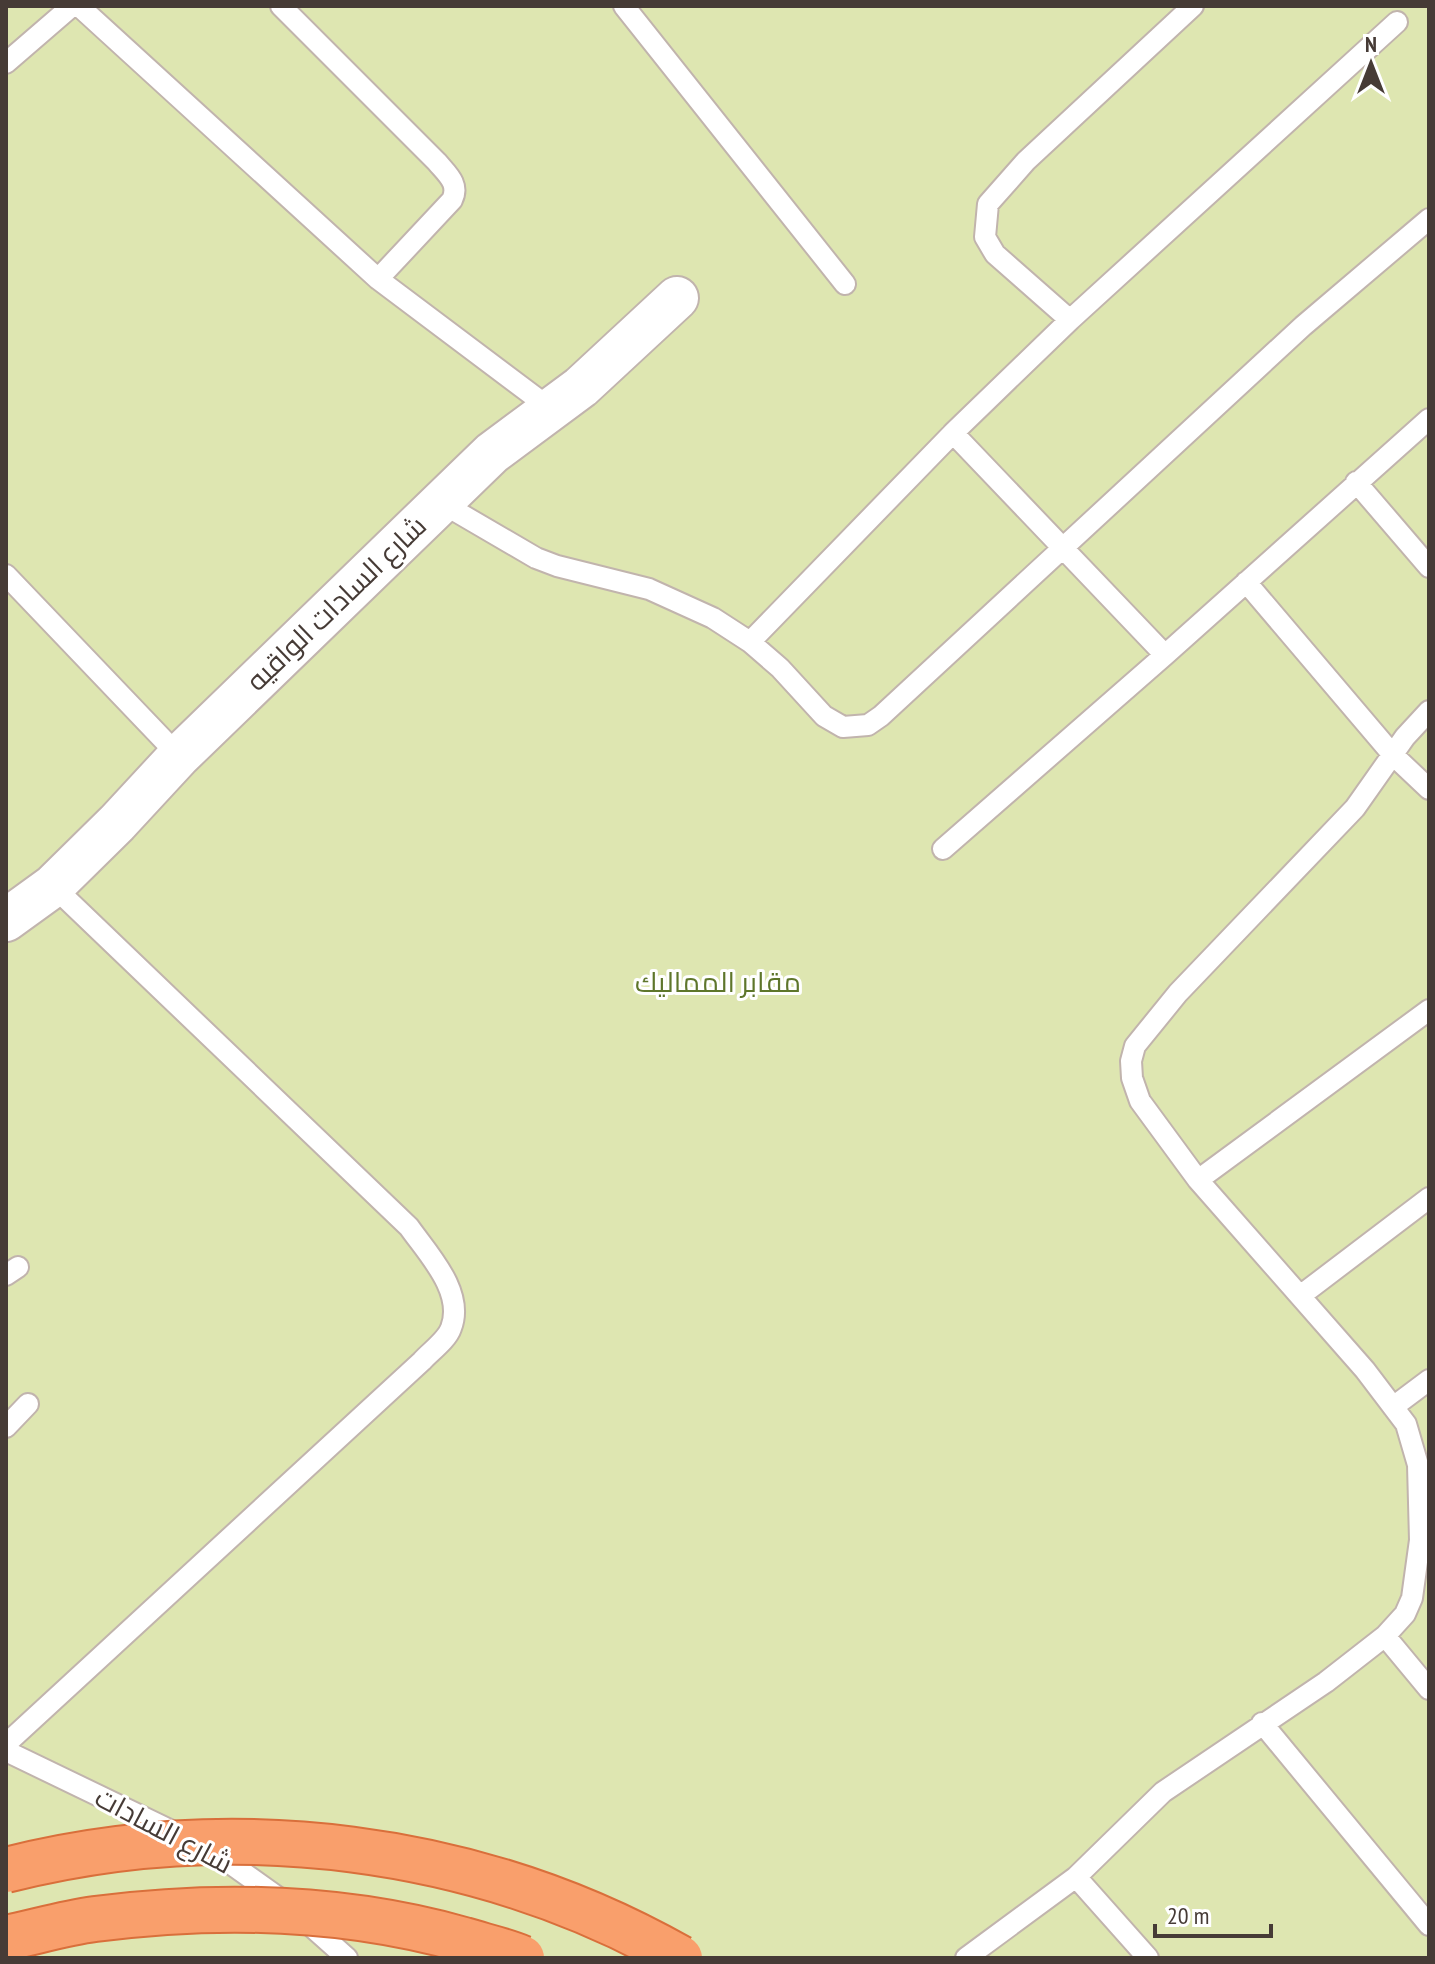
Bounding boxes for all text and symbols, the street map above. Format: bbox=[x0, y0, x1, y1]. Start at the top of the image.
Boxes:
north arrow bbox=[1331, 24, 1411, 104]
text: N bbox=[1365, 30, 1377, 58]
street label: شارع السادات الواقيه bbox=[237, 507, 435, 699]
park label: مقابر المماليك bbox=[635, 963, 801, 1000]
street label: شارع السادات bbox=[88, 1778, 240, 1882]
scale bar bbox=[1155, 1888, 1271, 1938]
text: 20 m bbox=[1167, 1900, 1209, 1931]

